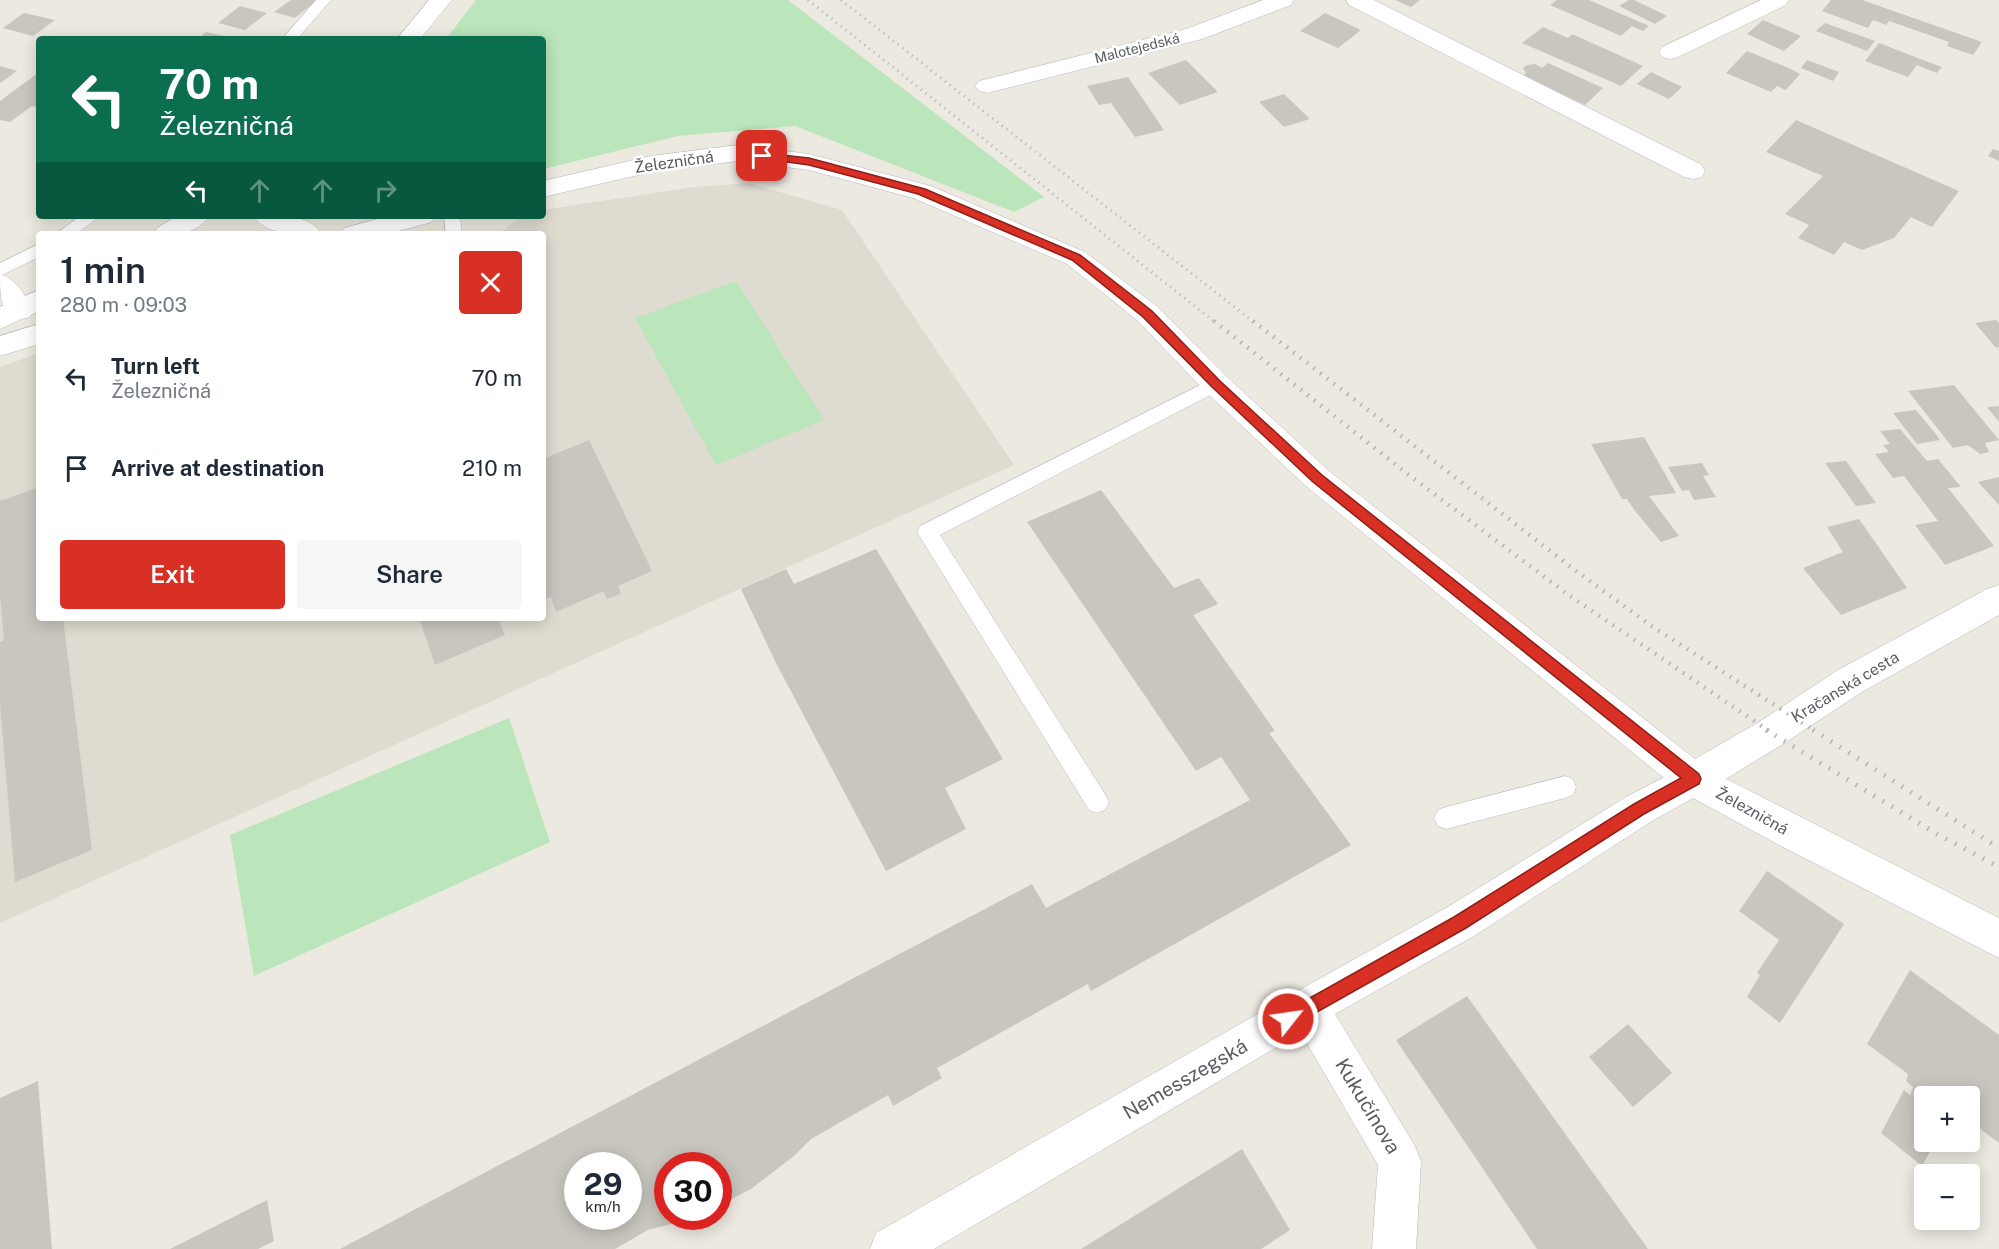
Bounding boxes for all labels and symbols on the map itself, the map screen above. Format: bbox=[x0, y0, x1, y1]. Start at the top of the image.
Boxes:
street label: Malotejedská bbox=[1093, 30, 1181, 66]
pin bbox=[736, 130, 787, 181]
street label: Železničná bbox=[633, 146, 715, 177]
street label: Kračanská cesta bbox=[1788, 647, 1902, 727]
street label: Železničná bbox=[1712, 782, 1792, 839]
position arrow bbox=[1256, 987, 1320, 1051]
street label: Nemesszegská bbox=[1118, 1034, 1252, 1124]
street label: Kukučínova bbox=[1330, 1054, 1406, 1158]
speed limit sign: 30 bbox=[654, 1152, 732, 1230]

